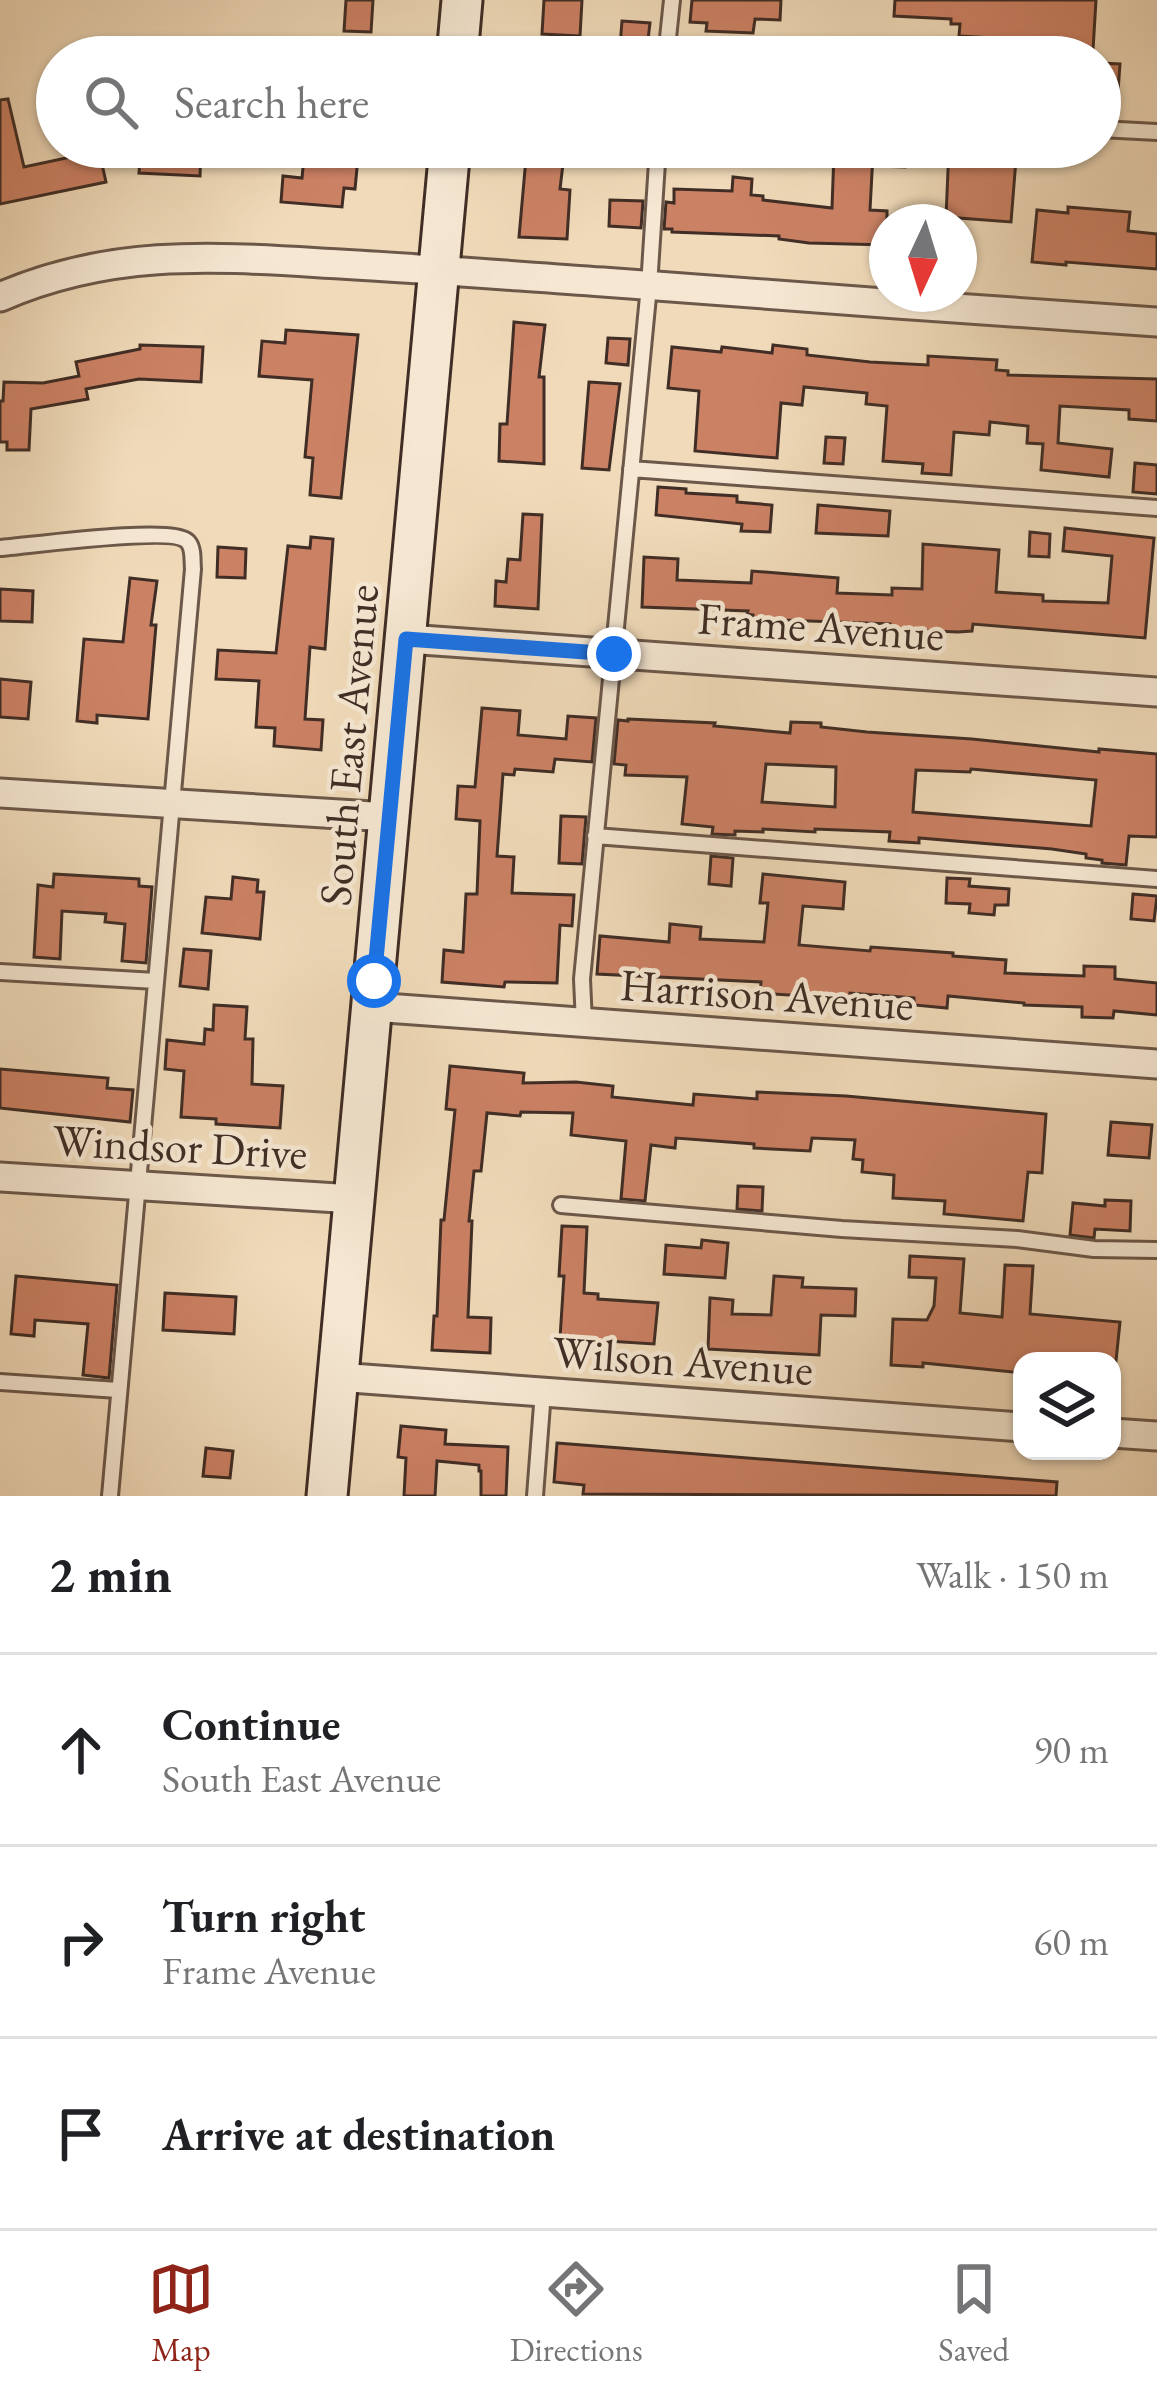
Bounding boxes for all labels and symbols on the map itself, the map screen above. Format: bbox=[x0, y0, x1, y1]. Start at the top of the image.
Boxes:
north arrow bbox=[869, 204, 977, 312]
street label: South East Avenue bbox=[305, 582, 391, 908]
street label: Frame Avenue bbox=[696, 588, 946, 664]
route end bbox=[587, 627, 641, 681]
route start bbox=[347, 954, 401, 1008]
street label: Harrison Avenue bbox=[618, 955, 916, 1033]
street label: Windsor Drive bbox=[51, 1110, 309, 1182]
street label: Wilson Avenue bbox=[551, 1322, 815, 1398]

